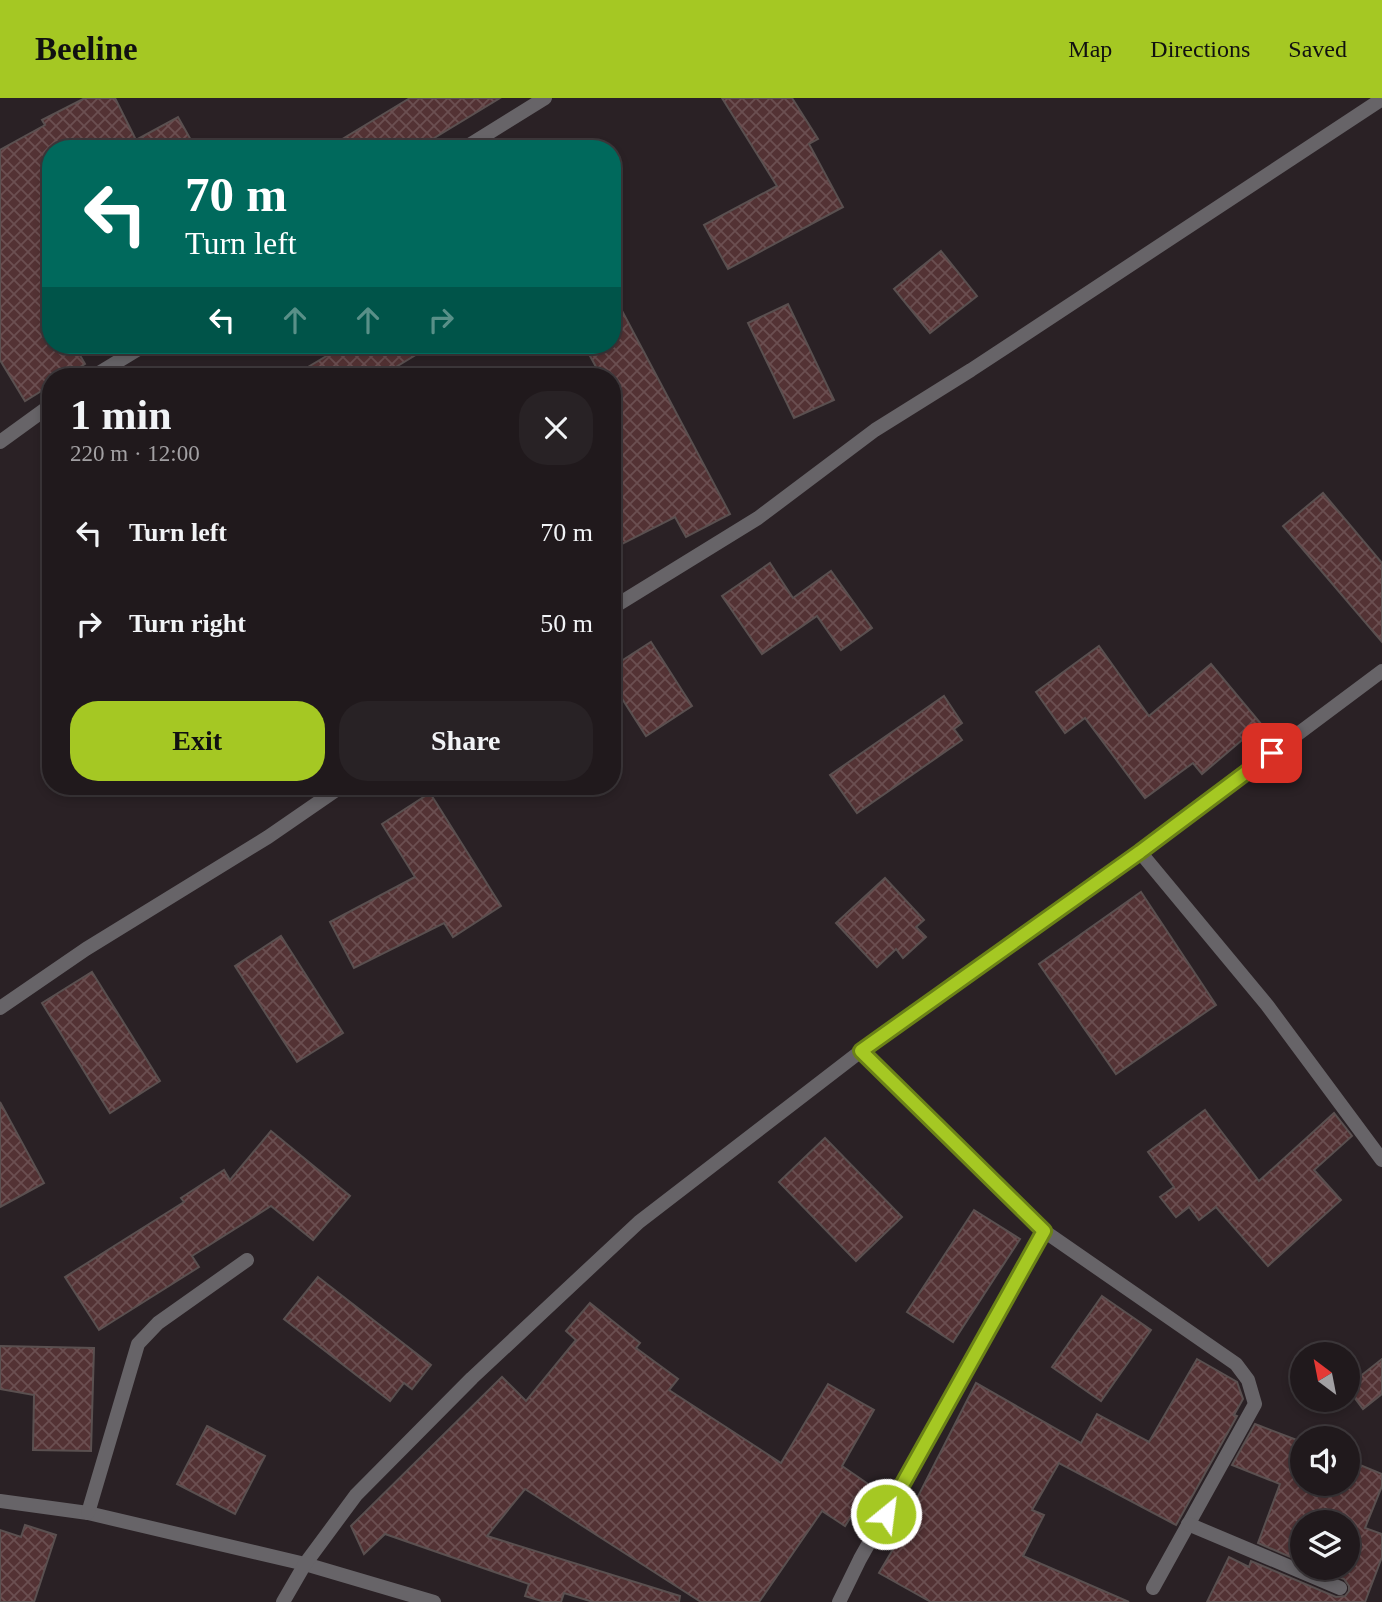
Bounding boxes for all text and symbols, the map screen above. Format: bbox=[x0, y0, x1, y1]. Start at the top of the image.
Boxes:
text: Beeline bbox=[35, 31, 138, 67]
text: Map bbox=[1068, 36, 1112, 62]
text: Directions bbox=[1150, 36, 1250, 62]
text: Saved bbox=[1288, 36, 1347, 62]
text: 70 m bbox=[185, 167, 287, 222]
icon: left bbox=[70, 168, 161, 259]
text: Turn left bbox=[185, 225, 297, 261]
icon: left bbox=[203, 301, 241, 339]
icon: ahead bbox=[276, 301, 314, 339]
icon: ahead bbox=[349, 301, 387, 339]
icon: right bbox=[422, 301, 460, 339]
button: close bbox=[519, 391, 593, 465]
text: 1 min bbox=[70, 392, 172, 438]
text: 220 m · 12:00 bbox=[70, 441, 200, 466]
icon: left bbox=[70, 514, 108, 552]
text: Turn left bbox=[129, 518, 227, 547]
text: 70 m bbox=[540, 518, 593, 547]
icon: right bbox=[70, 605, 108, 643]
text: Turn right bbox=[129, 609, 246, 638]
text: 50 m bbox=[540, 609, 593, 638]
button: Exit bbox=[70, 701, 325, 781]
button: Share bbox=[339, 701, 593, 781]
pin bbox=[1242, 723, 1302, 783]
icon: arrive bbox=[1253, 734, 1291, 772]
north arrow bbox=[1290, 1342, 1360, 1412]
map controls bbox=[1290, 1342, 1360, 1580]
button: sound bbox=[1290, 1426, 1360, 1496]
position arrow bbox=[849, 1477, 923, 1551]
button: layers bbox=[1290, 1510, 1360, 1580]

